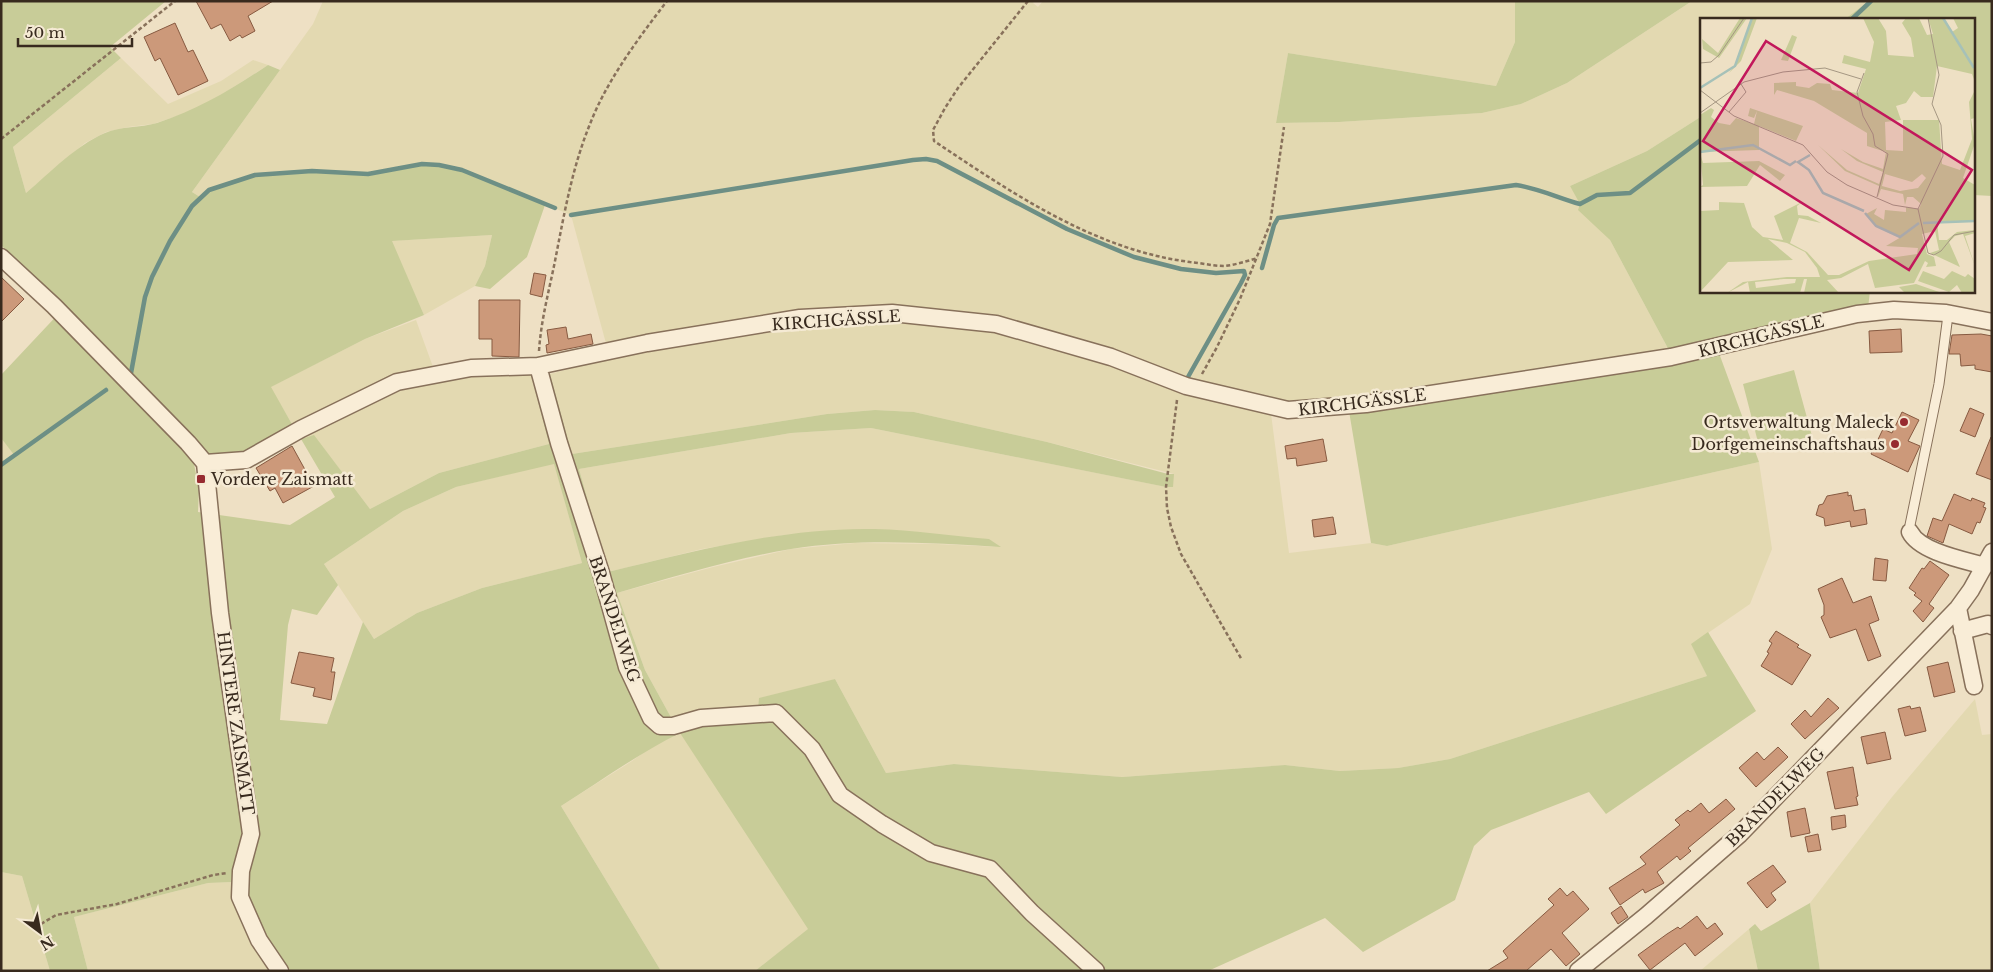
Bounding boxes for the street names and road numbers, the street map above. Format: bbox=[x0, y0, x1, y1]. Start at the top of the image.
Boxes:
street label: KIRCHGÄSSLE bbox=[771, 306, 901, 334]
street label: KIRCHGÄSSLE bbox=[1696, 311, 1826, 361]
street label: KIRCHGÄSSLE bbox=[1297, 384, 1427, 420]
street label: BRANDELWEG bbox=[585, 553, 645, 685]
street label: HINTERE ZAISMATT bbox=[213, 630, 259, 816]
street label: BRANDELWEG bbox=[1721, 743, 1829, 851]

